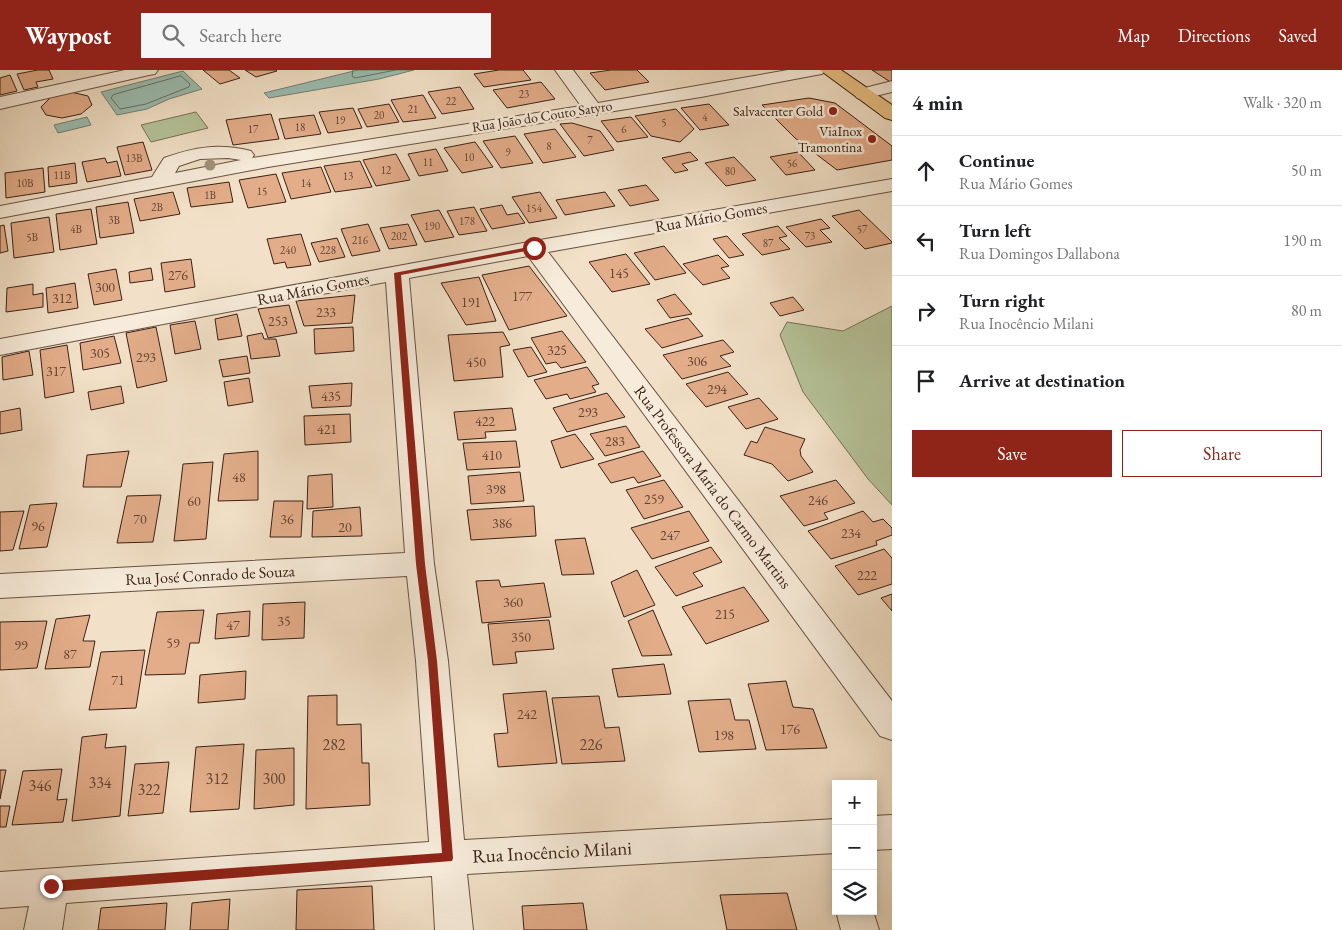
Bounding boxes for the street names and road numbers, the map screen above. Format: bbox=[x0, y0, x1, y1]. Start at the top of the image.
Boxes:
street label: Rua João do Couto Satyro bbox=[471, 96, 614, 136]
street label: Rua Mário Gomes bbox=[653, 197, 769, 237]
street label: Rua Mário Gomes bbox=[255, 268, 371, 310]
street label: Rua Professora Maria do Carmo Martins bbox=[630, 381, 796, 593]
street label: Rua José Conrado de Souza bbox=[125, 560, 296, 590]
street label: Rua Inocêncio Milani bbox=[472, 835, 633, 869]

